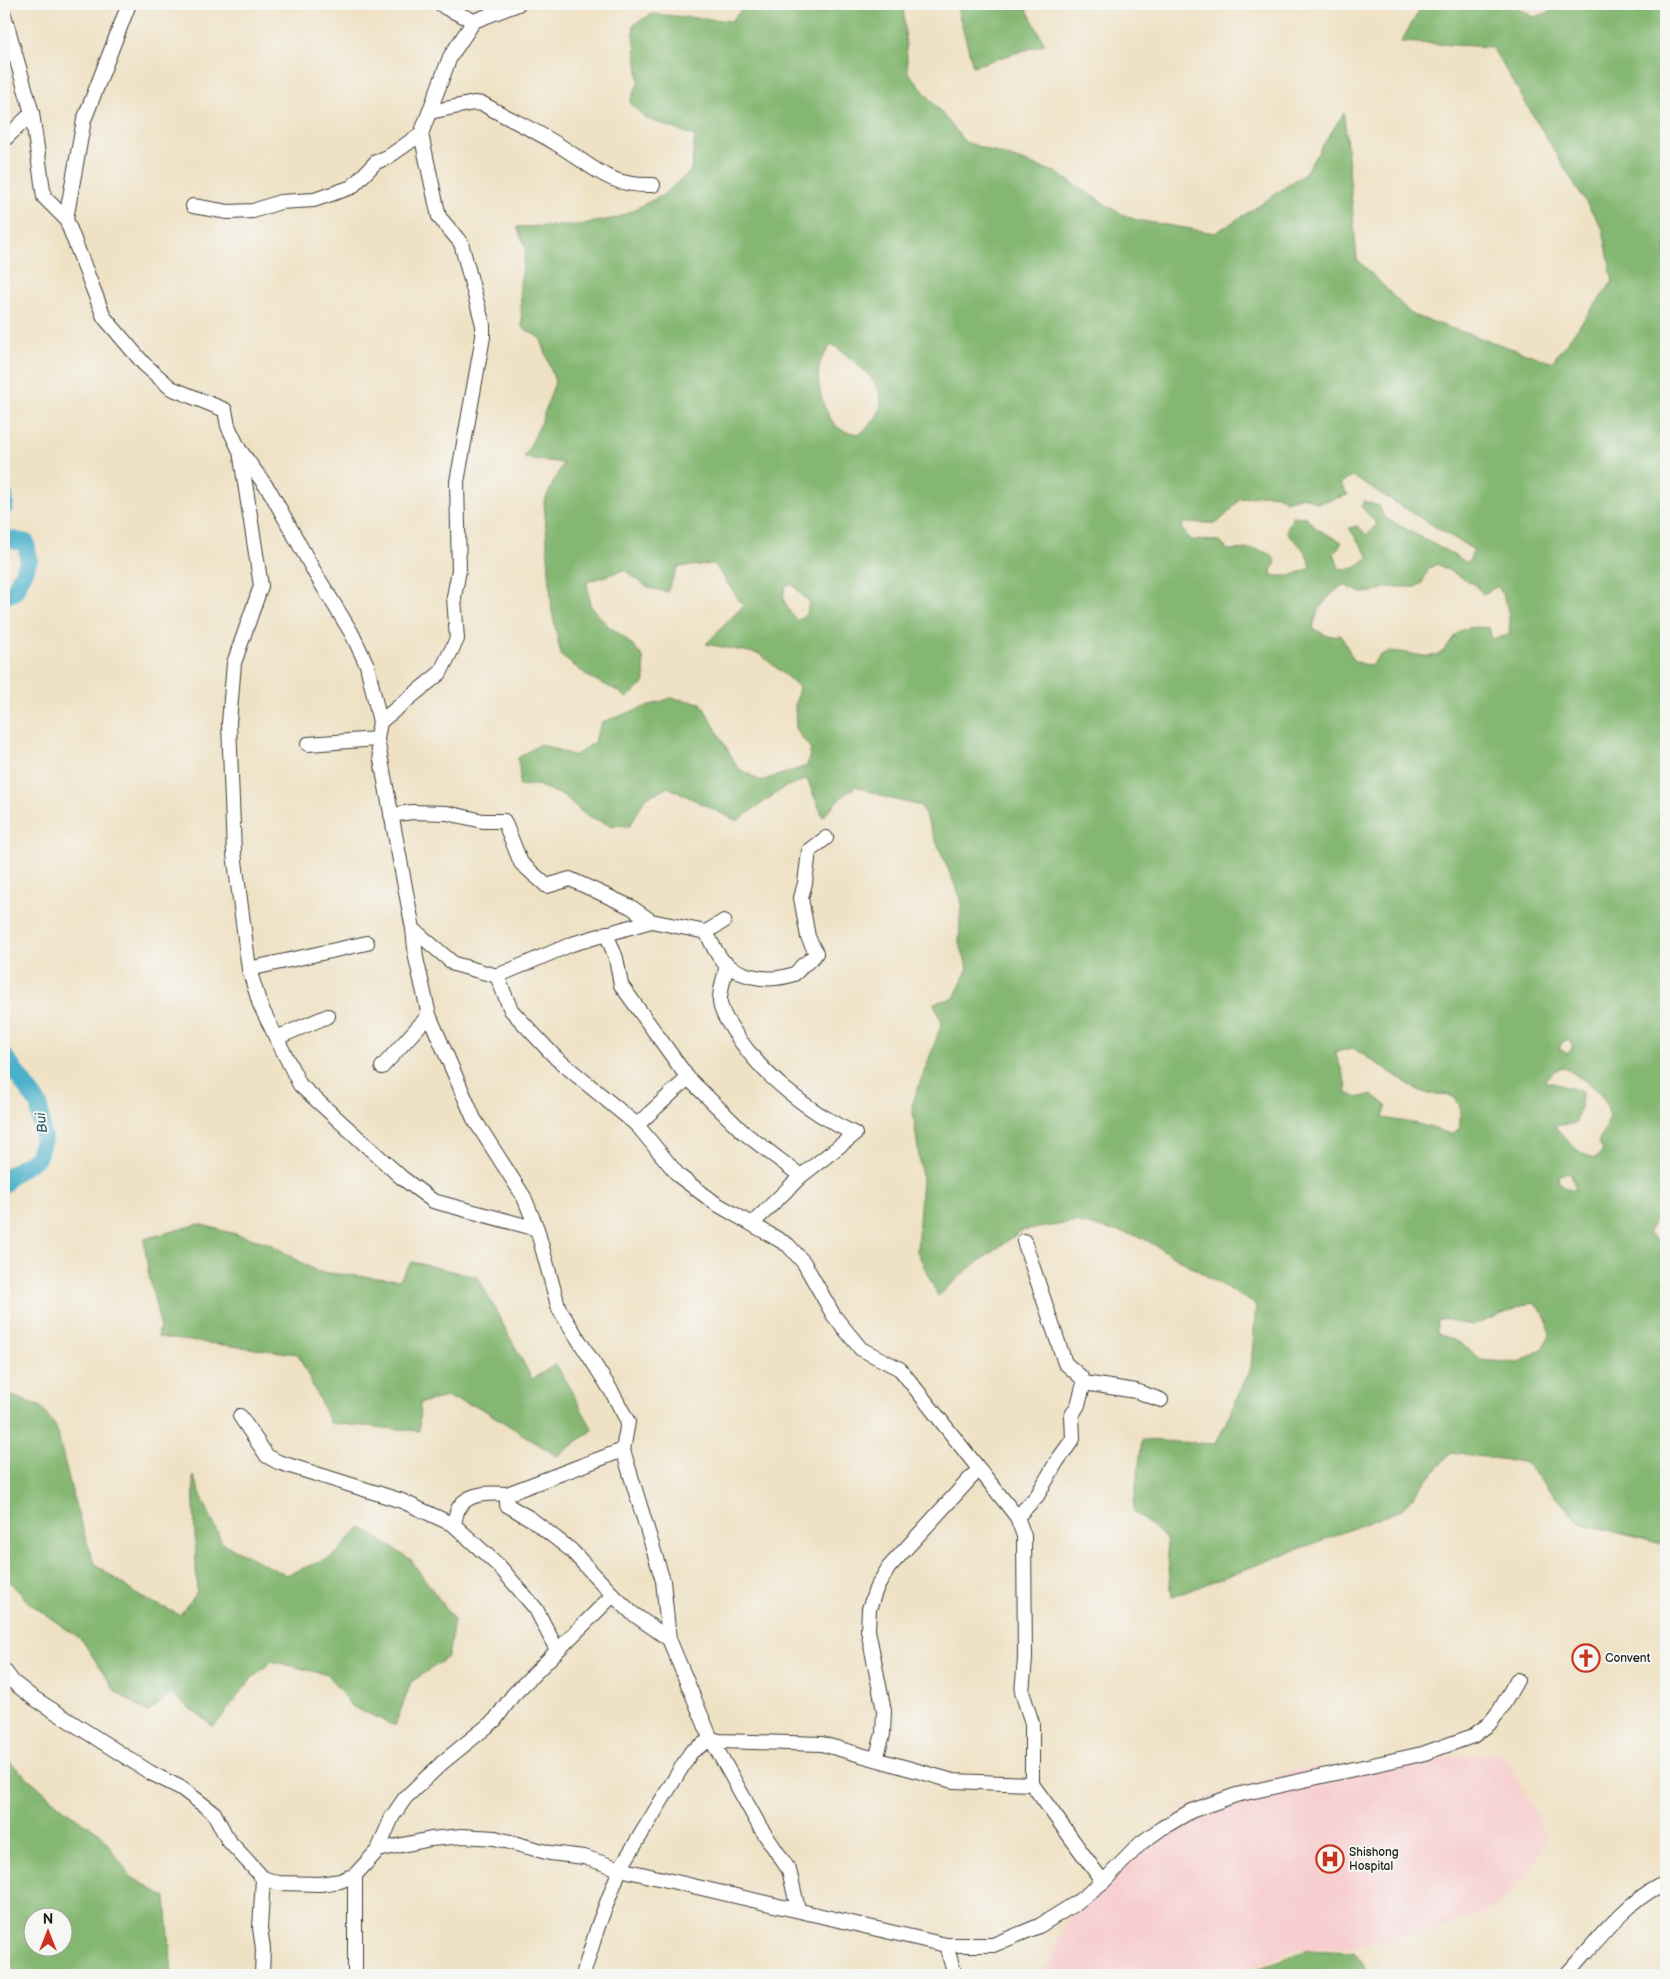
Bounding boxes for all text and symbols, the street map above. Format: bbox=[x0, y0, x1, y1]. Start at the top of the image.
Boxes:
water label: Bui bbox=[32, 1111, 51, 1134]
church icon: Convent bbox=[1571, 1643, 1601, 1673]
place label: Convent bbox=[1605, 1651, 1651, 1666]
hospital icon: Shishong Hospital bbox=[1315, 1844, 1345, 1874]
place label: Shishong Hospital bbox=[1349, 1845, 1399, 1874]
north arrow bbox=[22, 1906, 72, 1956]
text: N bbox=[43, 1911, 53, 1928]

